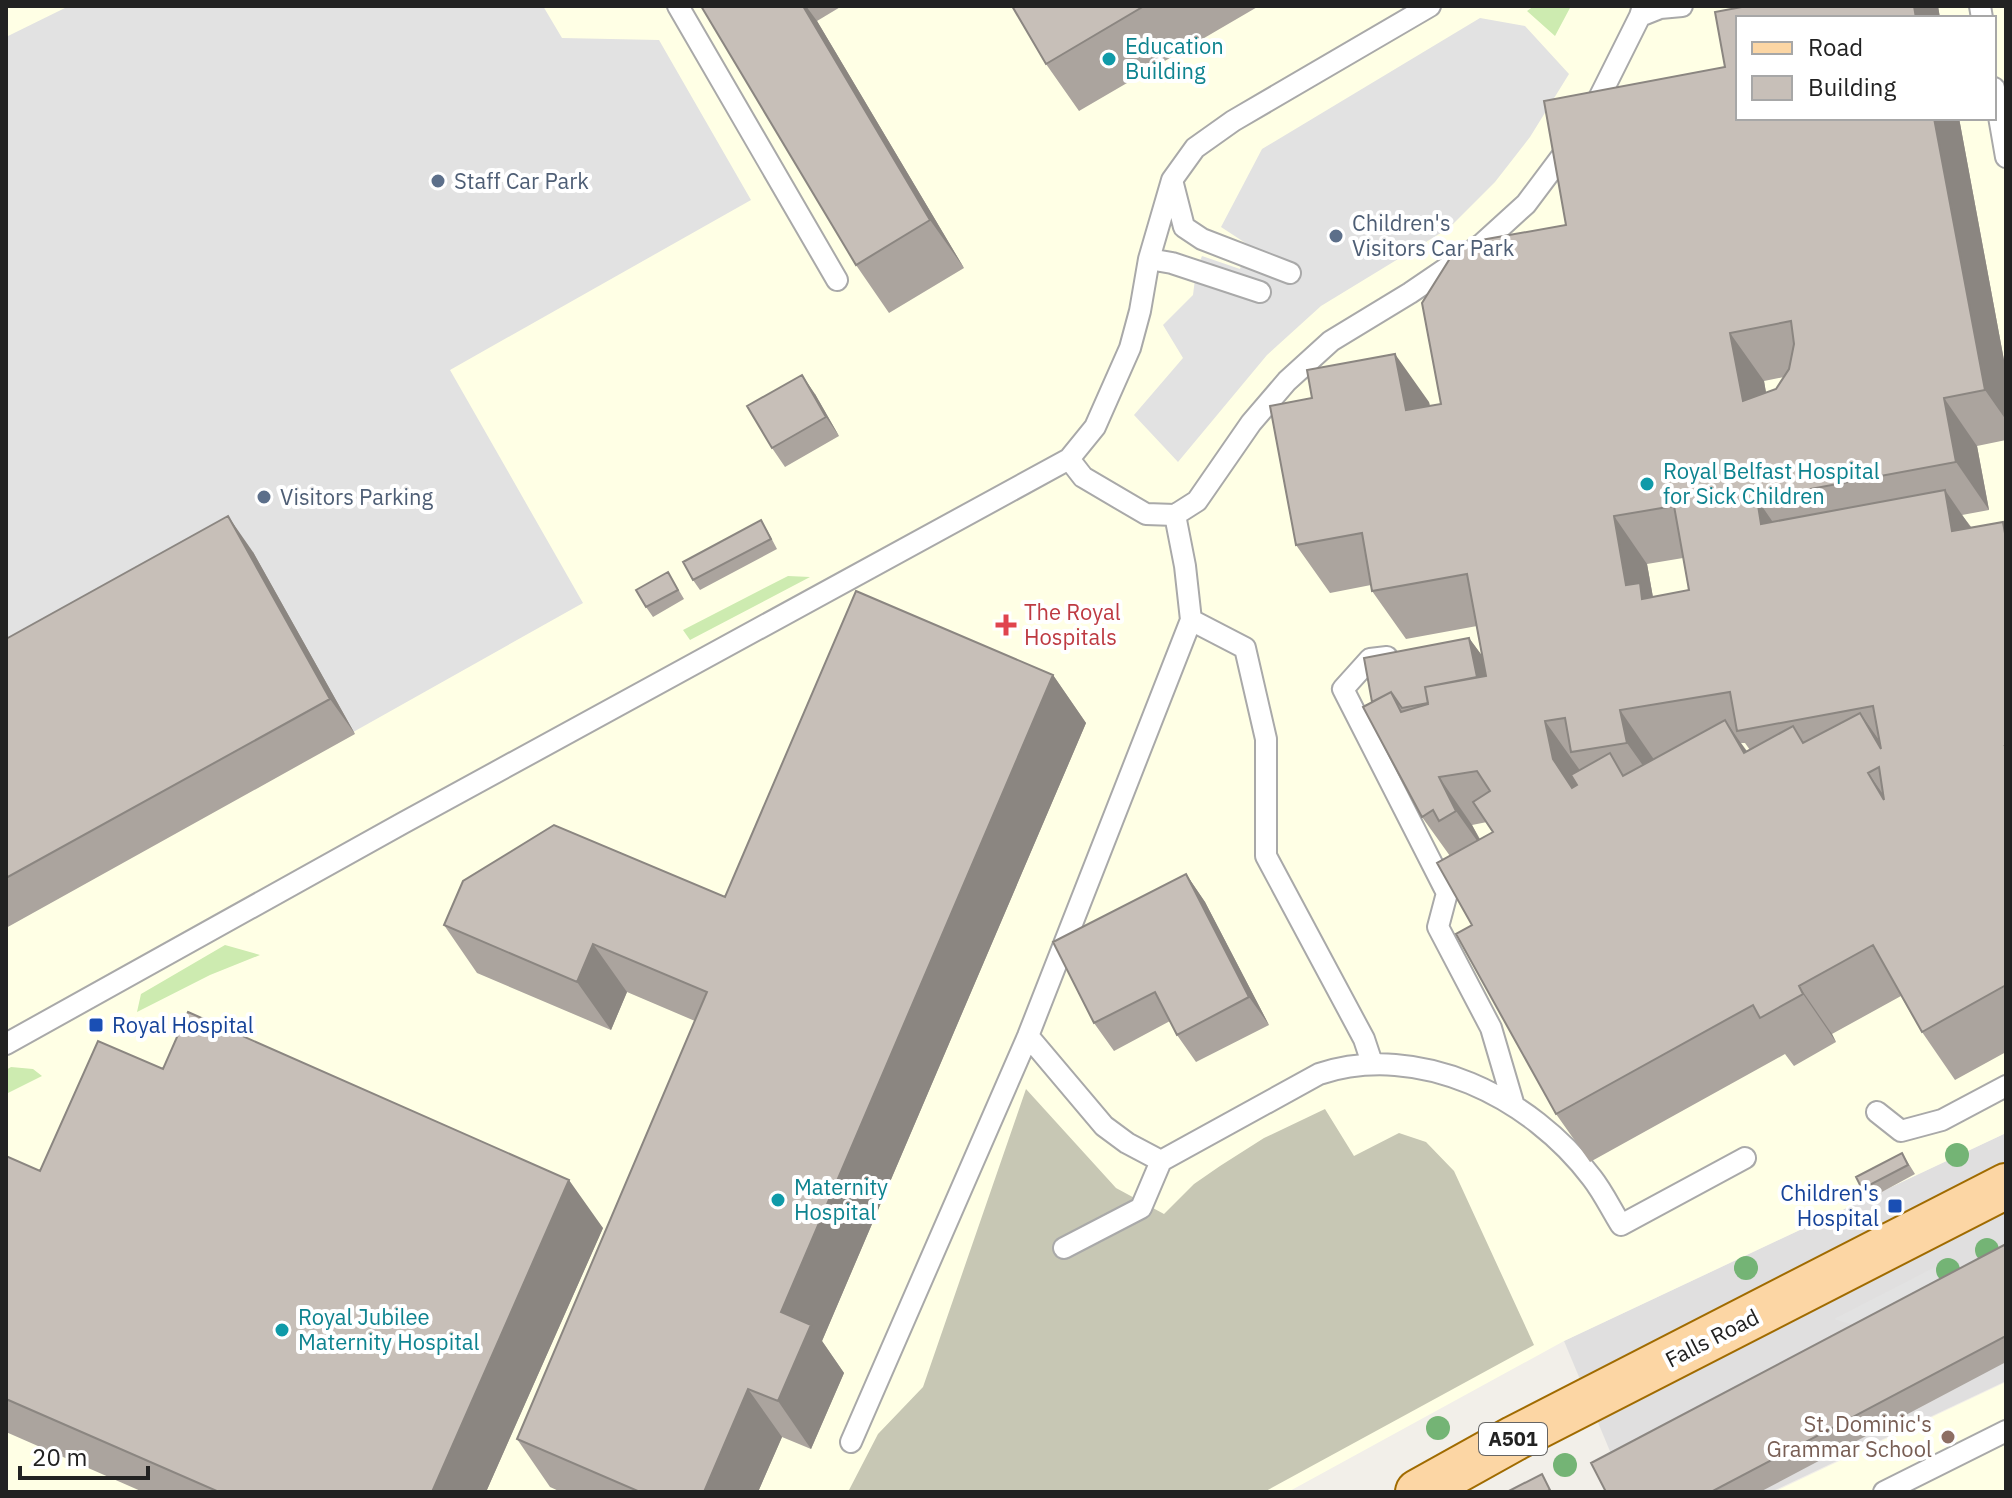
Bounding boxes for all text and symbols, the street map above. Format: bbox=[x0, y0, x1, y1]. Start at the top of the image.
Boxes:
legend bbox=[1736, 16, 1996, 120]
place label: Education Building bbox=[1125, 31, 1224, 85]
text: Road bbox=[1808, 31, 1863, 63]
marker: Education Building bbox=[1100, 50, 1118, 68]
text: Building bbox=[1808, 71, 1896, 103]
place label: Staff Car Park bbox=[454, 166, 589, 195]
marker: Staff Car Park bbox=[429, 172, 447, 190]
place label: Children's Visitors Car Park bbox=[1352, 208, 1515, 262]
marker: Children's Visitors Car Park bbox=[1327, 227, 1345, 245]
place label: Royal Belfast Hospital for Sick Children bbox=[1663, 456, 1880, 510]
marker: Royal Belfast Hospital for Sick Children bbox=[1638, 475, 1656, 493]
place label: Visitors Parking bbox=[280, 482, 434, 511]
marker: Visitors Parking bbox=[255, 488, 273, 506]
place label: The Royal Hospitals bbox=[1024, 597, 1121, 651]
marker: The Royal Hospitals bbox=[995, 614, 1017, 636]
place label: Royal Hospital bbox=[112, 1010, 254, 1039]
marker: Royal Hospital bbox=[87, 1016, 105, 1034]
place label: Maternity Hospital bbox=[794, 1172, 888, 1226]
place label: Children's Hospital bbox=[1780, 1178, 1879, 1232]
marker: Maternity Hospital bbox=[769, 1191, 787, 1209]
marker: Children's Hospital bbox=[1886, 1197, 1904, 1215]
place label: Royal Jubilee Maternity Hospital bbox=[298, 1302, 480, 1356]
street label: Falls Road bbox=[1660, 1302, 1764, 1374]
marker: Royal Jubilee Maternity Hospital bbox=[273, 1321, 291, 1339]
place label: St. Dominic's Grammar School bbox=[1767, 1409, 1932, 1463]
road number: A501 bbox=[1479, 1423, 1547, 1455]
marker: St. Dominic's Grammar School bbox=[1939, 1428, 1957, 1446]
scale bar bbox=[20, 1430, 148, 1480]
text: 20 m bbox=[32, 1441, 87, 1473]

